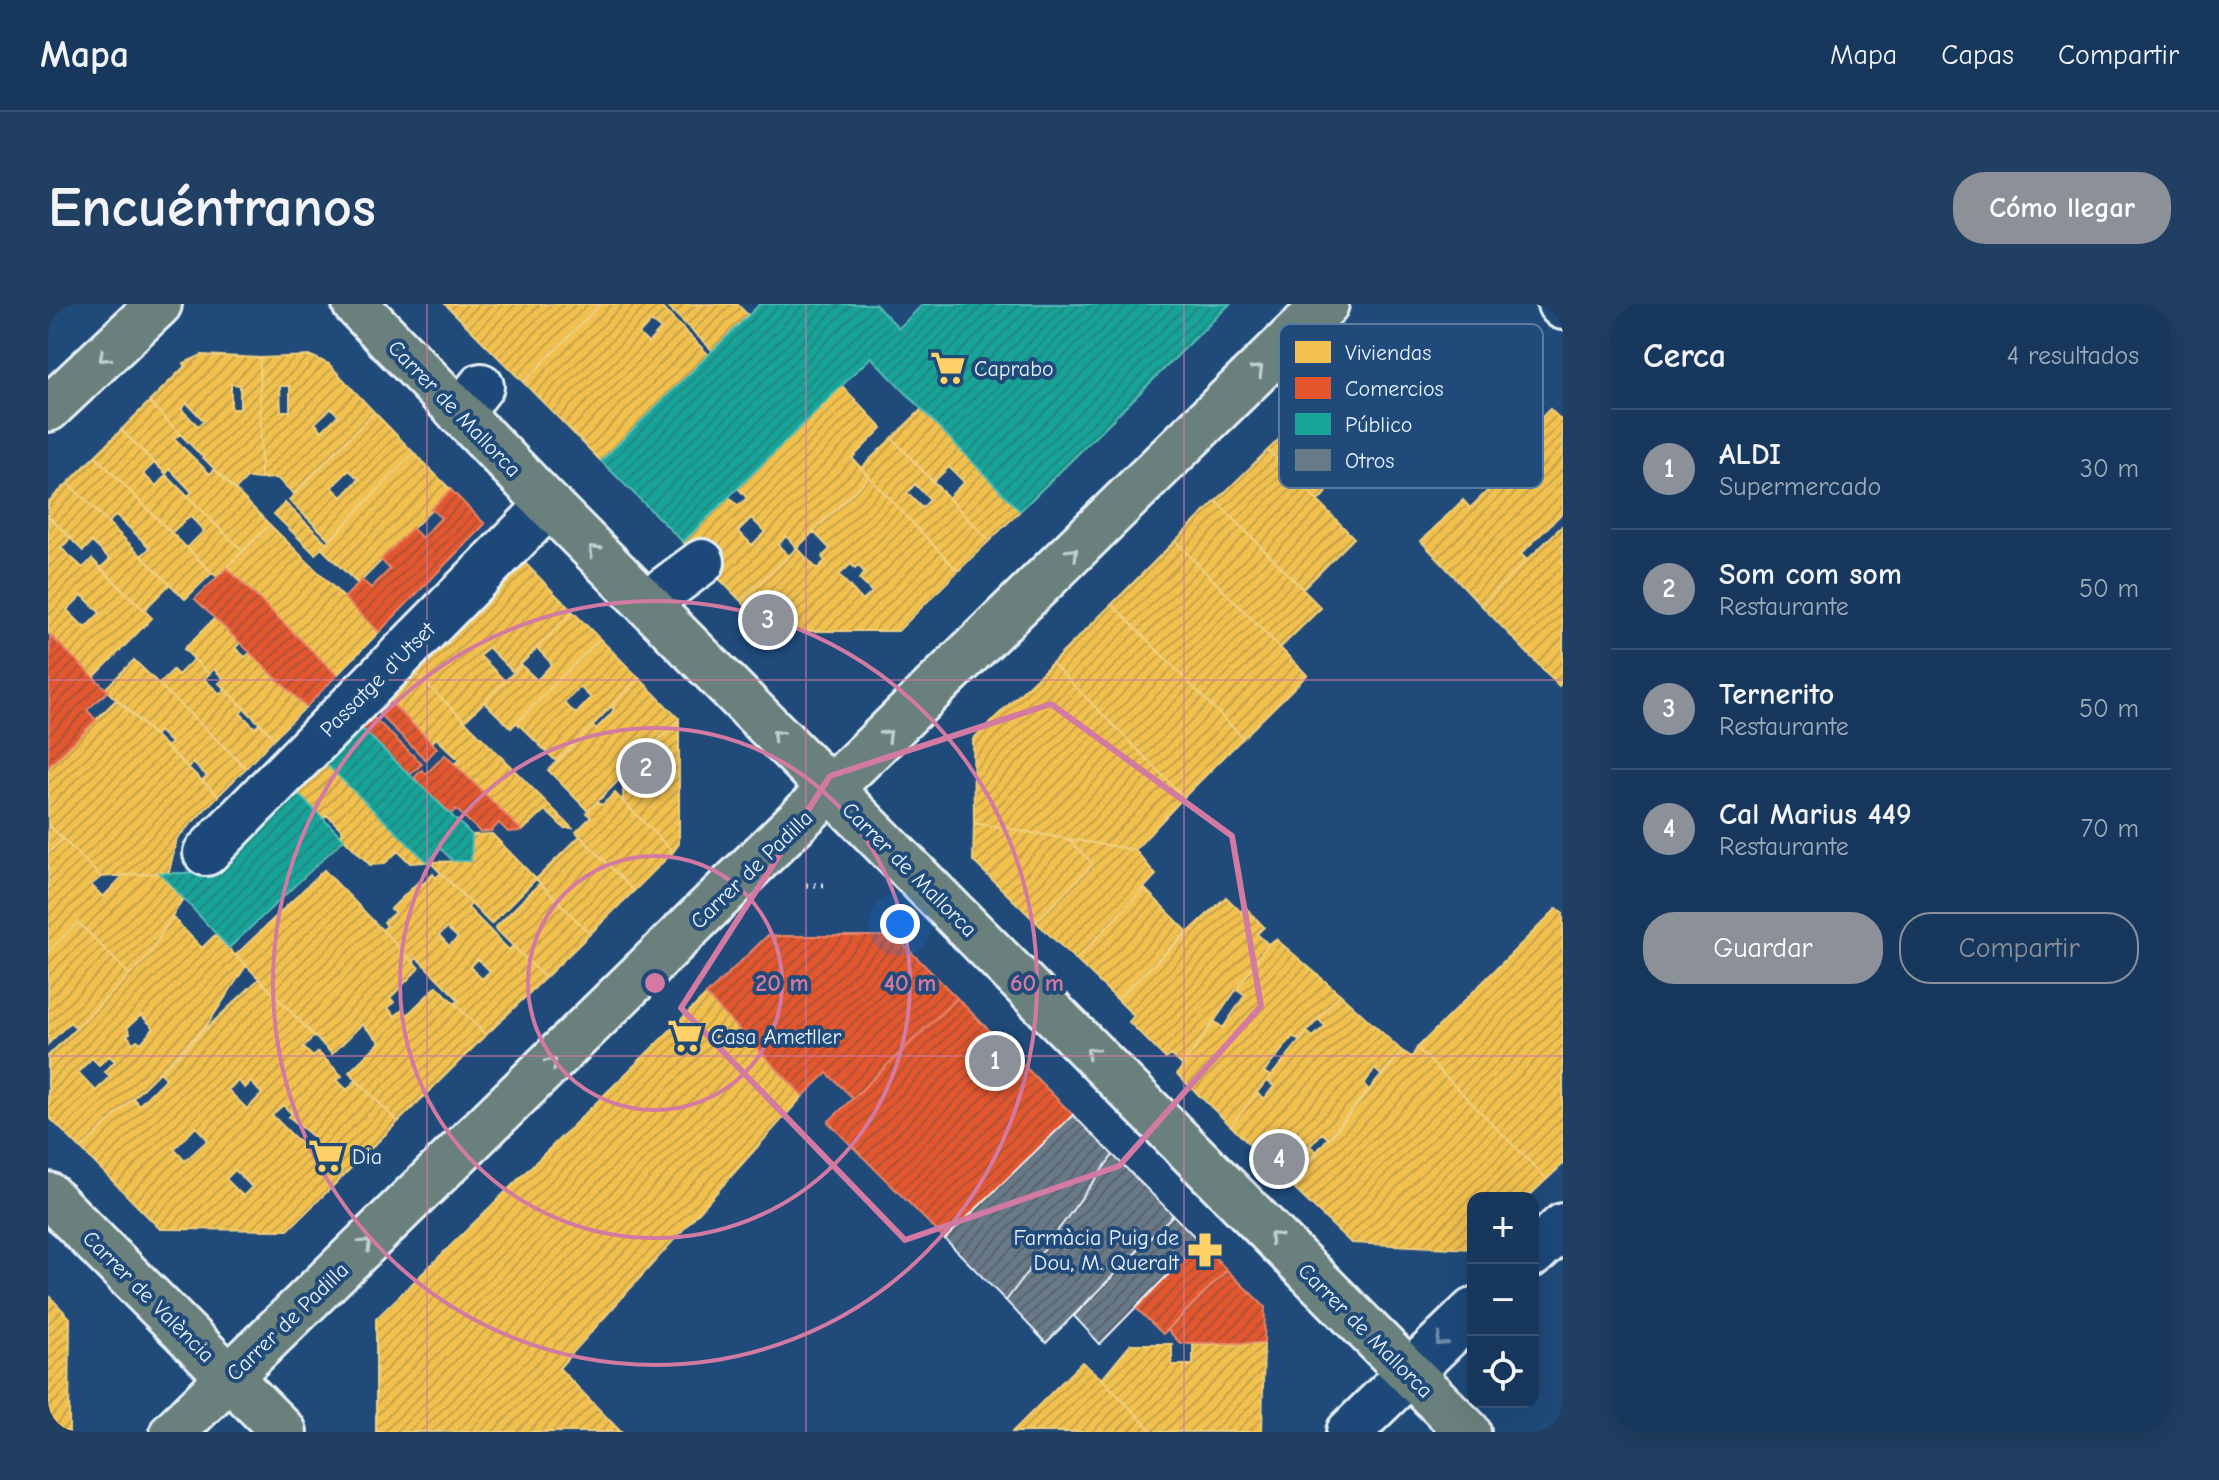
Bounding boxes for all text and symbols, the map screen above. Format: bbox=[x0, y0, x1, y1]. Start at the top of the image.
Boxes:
text: Mapa bbox=[40, 33, 129, 77]
text: Mapa bbox=[1830, 39, 1897, 71]
text: Capas bbox=[1941, 39, 2014, 71]
text: Compartir bbox=[2058, 39, 2179, 71]
button: Cómo llegar bbox=[1953, 172, 2171, 244]
text: Encuéntranos bbox=[48, 176, 376, 240]
legend bbox=[1279, 324, 1543, 488]
street label: Carrer de Mallorca bbox=[382, 335, 526, 483]
text: Cerca bbox=[1643, 336, 1726, 376]
text: Viviendas bbox=[1345, 340, 1431, 366]
text: 4 resultados bbox=[2007, 341, 2139, 371]
one-way arrow bbox=[99, 347, 113, 362]
supermarket icon: Caprabo bbox=[929, 349, 967, 387]
place label: Caprabo bbox=[974, 356, 1054, 382]
one-way arrow bbox=[1249, 365, 1263, 380]
text: Comercios bbox=[1345, 376, 1444, 402]
text: Público bbox=[1345, 412, 1412, 438]
text: ALDI bbox=[1719, 437, 1781, 472]
text: Otros bbox=[1345, 448, 1394, 474]
text: 1 bbox=[1664, 454, 1674, 484]
text: 30 m bbox=[2080, 454, 2139, 484]
text: Supermercado bbox=[1719, 472, 1881, 502]
one-way arrow bbox=[589, 545, 603, 559]
one-way arrow bbox=[1064, 548, 1078, 562]
text: Som com som bbox=[1719, 557, 1902, 592]
text: 2 bbox=[1663, 574, 1675, 604]
text: 50 m bbox=[2079, 574, 2139, 604]
pin: 3 bbox=[742, 590, 794, 650]
text: Restaurante bbox=[1719, 592, 1849, 622]
street label: Passatge d'Utset bbox=[315, 616, 441, 743]
text: Ternerito bbox=[1719, 677, 1834, 712]
text: 3 bbox=[1663, 694, 1675, 724]
text: 50 m bbox=[2079, 694, 2139, 724]
text: Restaurante bbox=[1719, 712, 1849, 742]
one-way arrow bbox=[772, 730, 786, 744]
one-way arrow bbox=[878, 730, 892, 744]
pin: 2 bbox=[620, 738, 672, 798]
street label: Carrer de Mallorca bbox=[836, 797, 982, 943]
text: Cal Marius 449 bbox=[1719, 797, 1912, 832]
street label: Carrer de Padilla bbox=[685, 805, 818, 934]
text: 4 bbox=[1663, 814, 1675, 844]
text: 70 m bbox=[2081, 814, 2139, 844]
text: Restaurante bbox=[1719, 832, 1849, 862]
your location bbox=[880, 904, 920, 944]
button: Guardar bbox=[1643, 912, 1883, 984]
button: Compartir bbox=[1899, 912, 2139, 984]
centre of rings bbox=[641, 969, 669, 997]
text: 20 m bbox=[755, 969, 809, 997]
text: 40 m bbox=[884, 969, 936, 997]
text: 60 m bbox=[1010, 969, 1064, 997]
supermarket icon: Casa Ametller bbox=[666, 1017, 704, 1055]
place label: Casa Ametller bbox=[711, 1024, 842, 1050]
pin: 1 bbox=[969, 1031, 1021, 1091]
one-way arrow bbox=[1086, 1047, 1101, 1061]
one-way arrow bbox=[543, 1057, 557, 1072]
pin: 4 bbox=[1253, 1129, 1305, 1189]
supermarket icon: Dia bbox=[307, 1137, 345, 1175]
place label: Dia bbox=[352, 1144, 382, 1170]
map controls bbox=[1467, 1192, 1539, 1408]
button: + bbox=[1467, 1192, 1539, 1264]
street label: Carrer de València bbox=[77, 1225, 220, 1368]
place label: Farmàcia Puig de Dou, M. Queralt bbox=[1013, 1225, 1180, 1276]
pharmacy icon: Farmàcia Puig de Dou, M. Queralt bbox=[1186, 1231, 1224, 1269]
one-way arrow bbox=[1269, 1232, 1283, 1246]
one-way arrow bbox=[357, 1239, 371, 1253]
street label: Carrer de Padilla bbox=[221, 1257, 354, 1386]
street label: Carrer de Mallorca bbox=[1292, 1258, 1438, 1404]
button: − bbox=[1467, 1264, 1539, 1336]
one-way arrow bbox=[1435, 1332, 1450, 1346]
button: locate bbox=[1467, 1336, 1539, 1408]

